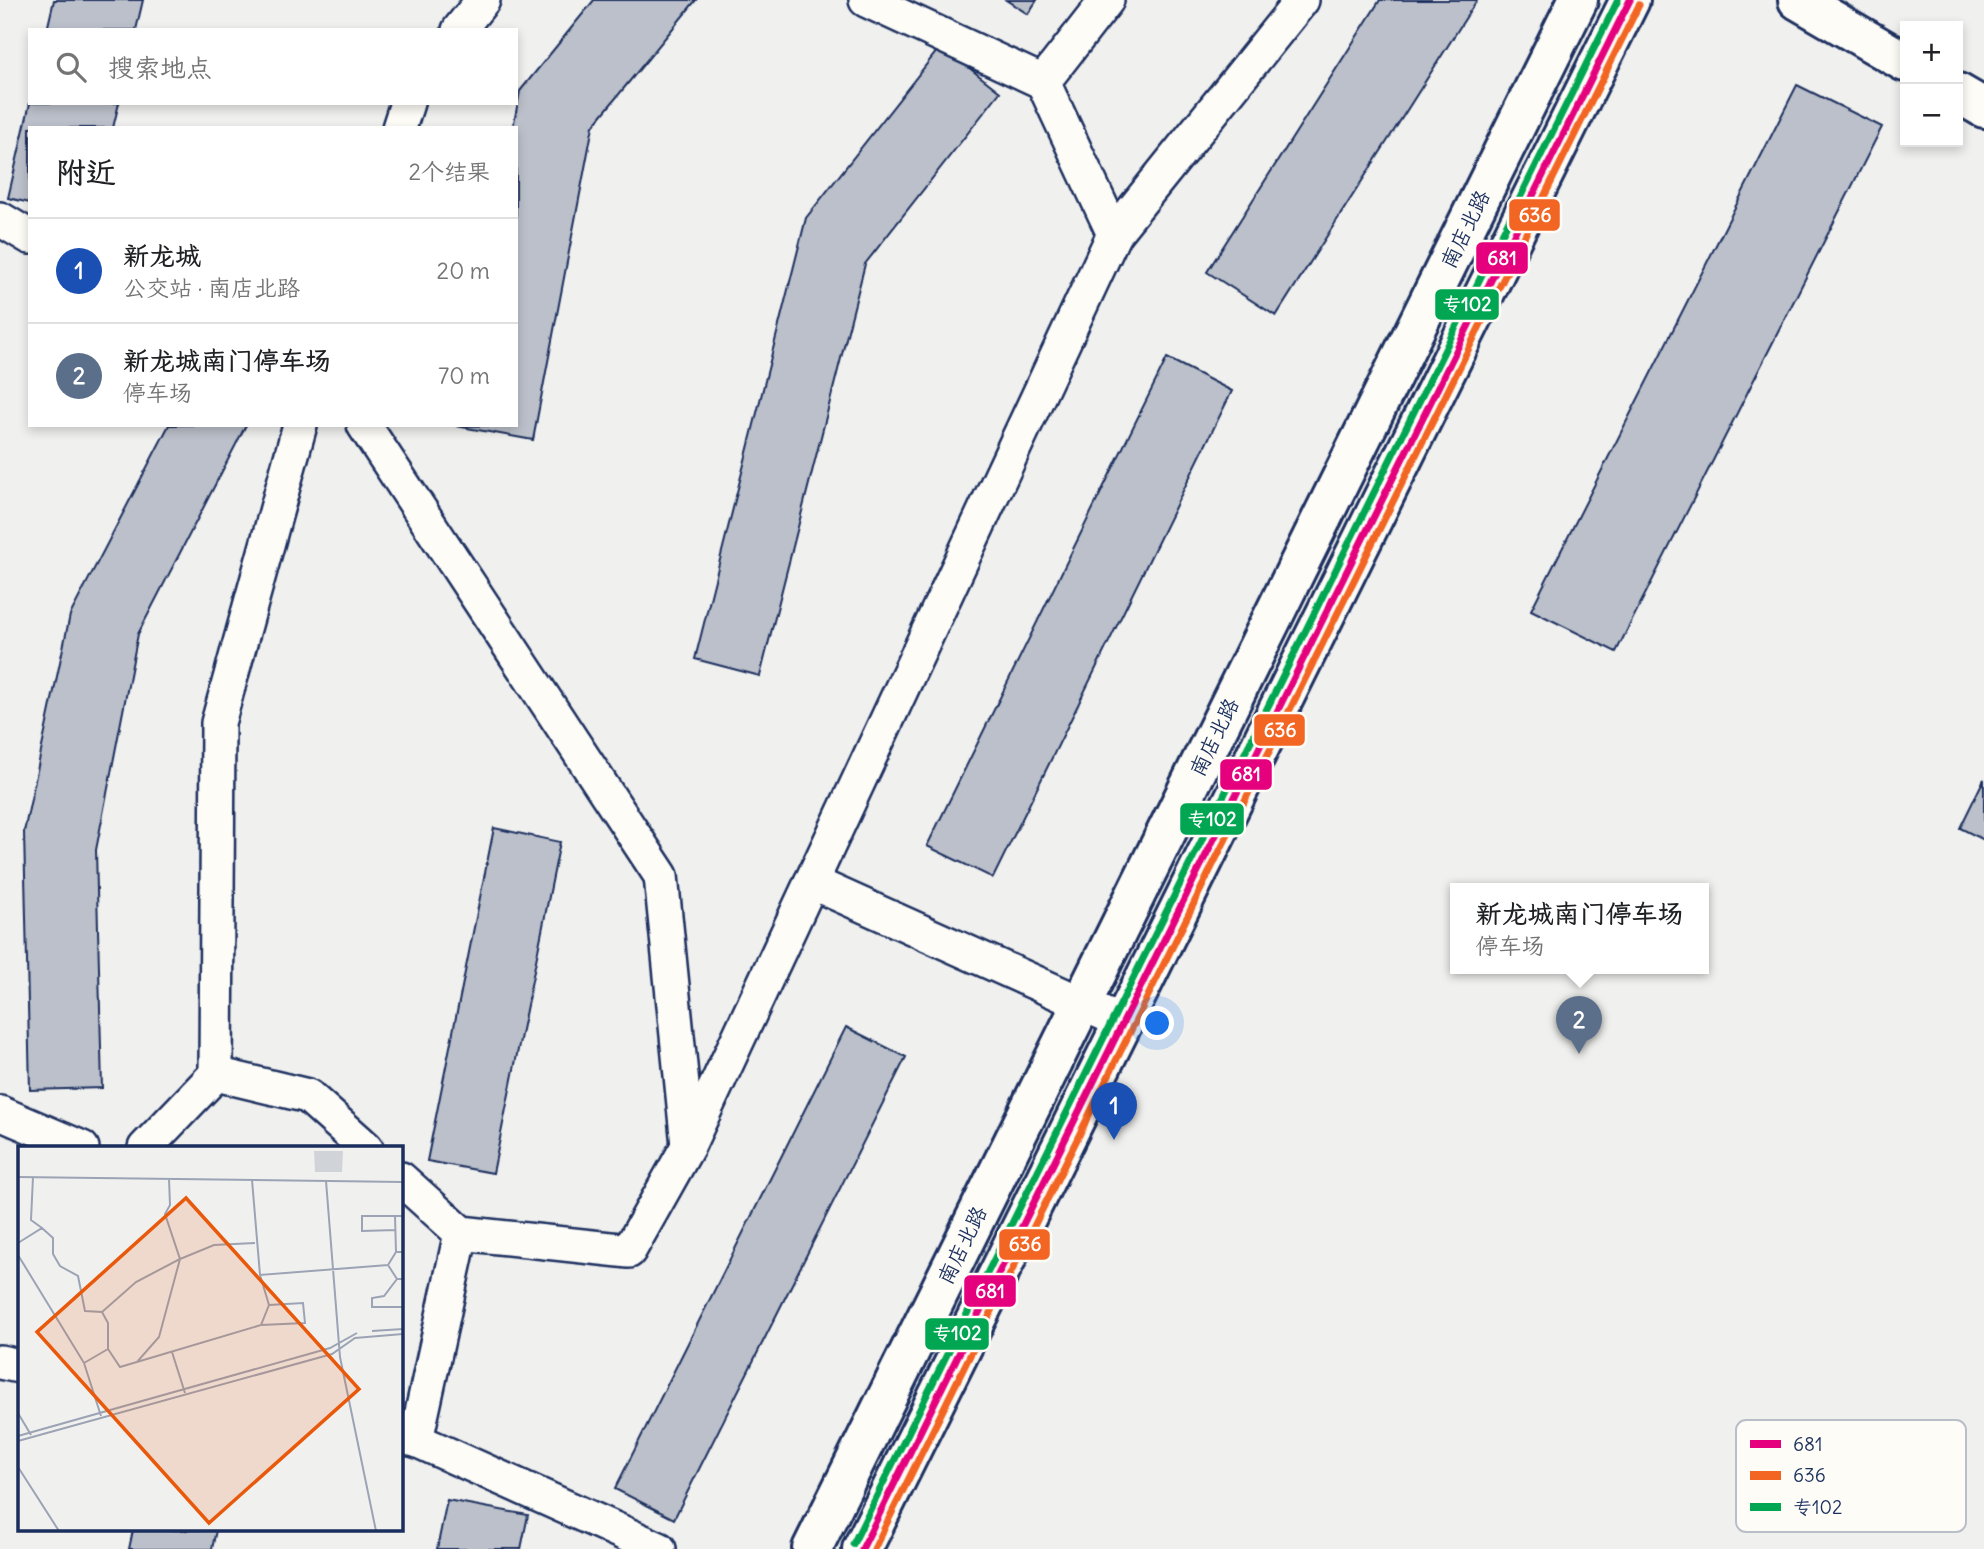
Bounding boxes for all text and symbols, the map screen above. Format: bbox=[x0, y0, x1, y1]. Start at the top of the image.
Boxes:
map controls bbox=[1900, 21, 1963, 147]
button: + bbox=[1900, 21, 1963, 84]
search box bbox=[28, 28, 518, 105]
icon: search bbox=[52, 48, 90, 86]
text: 搜索地点 bbox=[108, 51, 212, 84]
button: − bbox=[1900, 84, 1963, 147]
text: 附近 bbox=[56, 153, 116, 191]
text: 2个结果 bbox=[408, 157, 490, 186]
street label: 南店北路 bbox=[1434, 185, 1496, 273]
line badge: 636 bbox=[1508, 198, 1561, 232]
text: 636 bbox=[1519, 203, 1551, 227]
text: 新龙城 bbox=[123, 239, 201, 272]
line badge: 681 bbox=[1475, 241, 1529, 275]
text: 681 bbox=[1487, 246, 1517, 270]
text: 1 bbox=[74, 256, 84, 285]
text: 20 m bbox=[437, 256, 490, 285]
text: 公交站 · 南店北路 bbox=[123, 273, 300, 302]
line badge: 专102 bbox=[1434, 288, 1500, 321]
text: 专102 bbox=[1442, 292, 1492, 316]
text: 新龙城南门停车场 bbox=[123, 344, 331, 377]
text: 2 bbox=[73, 361, 85, 390]
text: 70 m bbox=[438, 361, 490, 390]
text: 停车场 bbox=[123, 378, 192, 407]
street label: 南店北路 bbox=[1183, 693, 1245, 781]
line badge: 636 bbox=[1253, 713, 1306, 747]
text: 636 bbox=[1264, 718, 1296, 742]
line badge: 681 bbox=[1219, 758, 1273, 791]
text: 681 bbox=[1231, 762, 1261, 786]
line badge: 专102 bbox=[1179, 802, 1245, 836]
text: 专102 bbox=[1187, 807, 1237, 831]
popup bbox=[1450, 883, 1709, 974]
text: 新龙城南门停车场 bbox=[1475, 897, 1684, 930]
text: 停车场 bbox=[1475, 931, 1544, 960]
pin: 2 bbox=[1556, 996, 1602, 1054]
your location bbox=[1140, 1006, 1174, 1040]
pin: 1 bbox=[1091, 1082, 1137, 1140]
inset map bbox=[18, 1146, 402, 1532]
street label: 南店北路 bbox=[931, 1201, 993, 1289]
line badge: 636 bbox=[998, 1228, 1051, 1261]
text: 636 bbox=[1009, 1232, 1041, 1256]
line badge: 681 bbox=[963, 1274, 1017, 1308]
text: 681 bbox=[975, 1279, 1005, 1303]
line badge: 专102 bbox=[924, 1317, 990, 1351]
text: 专102 bbox=[932, 1321, 982, 1345]
legend bbox=[1736, 1420, 1966, 1532]
text: 681 bbox=[1793, 1432, 1822, 1456]
text: 636 bbox=[1793, 1463, 1826, 1487]
text: 专102 bbox=[1793, 1495, 1842, 1519]

